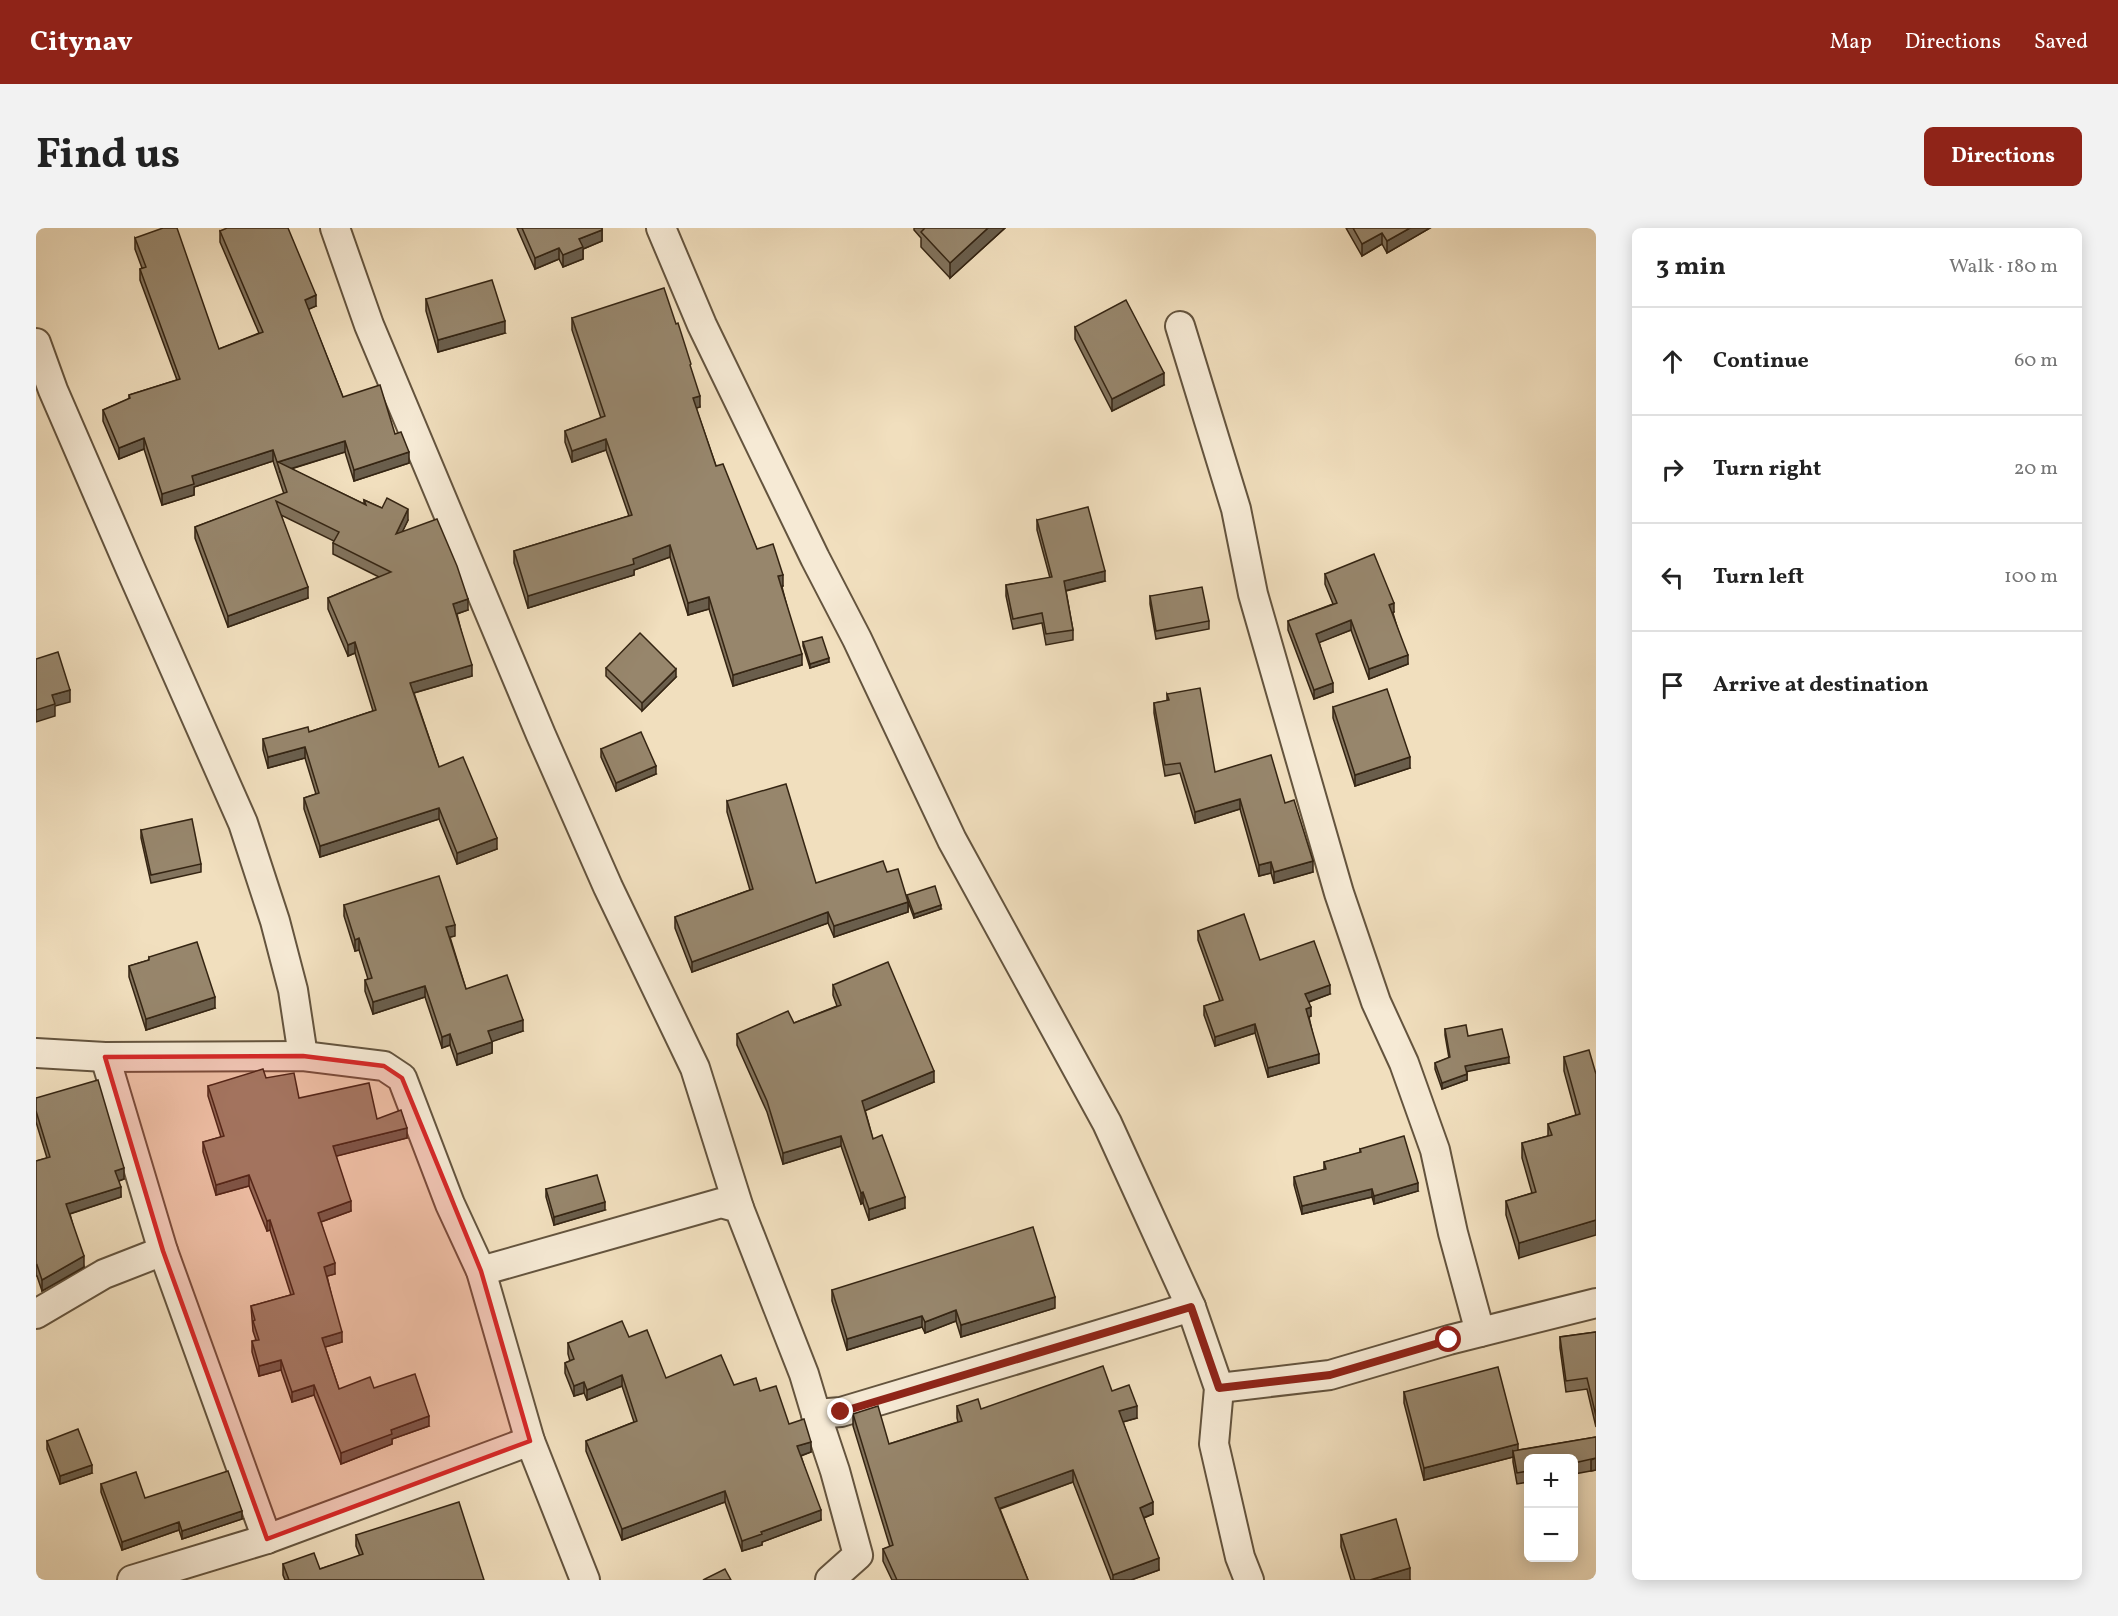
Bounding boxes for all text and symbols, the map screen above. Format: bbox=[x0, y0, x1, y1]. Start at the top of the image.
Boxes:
text: Citynav bbox=[30, 23, 133, 62]
text: Map bbox=[1830, 28, 1872, 57]
text: Directions bbox=[1905, 28, 2001, 57]
text: Saved bbox=[2034, 28, 2088, 57]
text: Find us bbox=[36, 127, 180, 186]
button: Directions bbox=[1924, 127, 2082, 186]
text: 3 min bbox=[1656, 249, 1726, 285]
text: Walk · 180 m bbox=[1949, 253, 2058, 281]
icon: ahead bbox=[1656, 345, 1689, 378]
text: Continue bbox=[1713, 346, 1809, 377]
text: 60 m bbox=[2014, 347, 2058, 375]
icon: right bbox=[1656, 453, 1689, 486]
text: Turn right bbox=[1713, 454, 1821, 485]
text: 20 m bbox=[2014, 455, 2058, 483]
icon: left bbox=[1656, 561, 1689, 594]
text: Turn left bbox=[1713, 562, 1804, 593]
text: 100 m bbox=[2004, 563, 2058, 591]
icon: arrive bbox=[1656, 669, 1689, 702]
text: Arrive at destination bbox=[1713, 670, 1929, 701]
route start bbox=[1435, 1326, 1461, 1352]
route end bbox=[827, 1398, 853, 1424]
map controls bbox=[1524, 1454, 1578, 1562]
button: + bbox=[1524, 1454, 1578, 1508]
button: − bbox=[1524, 1508, 1578, 1562]

